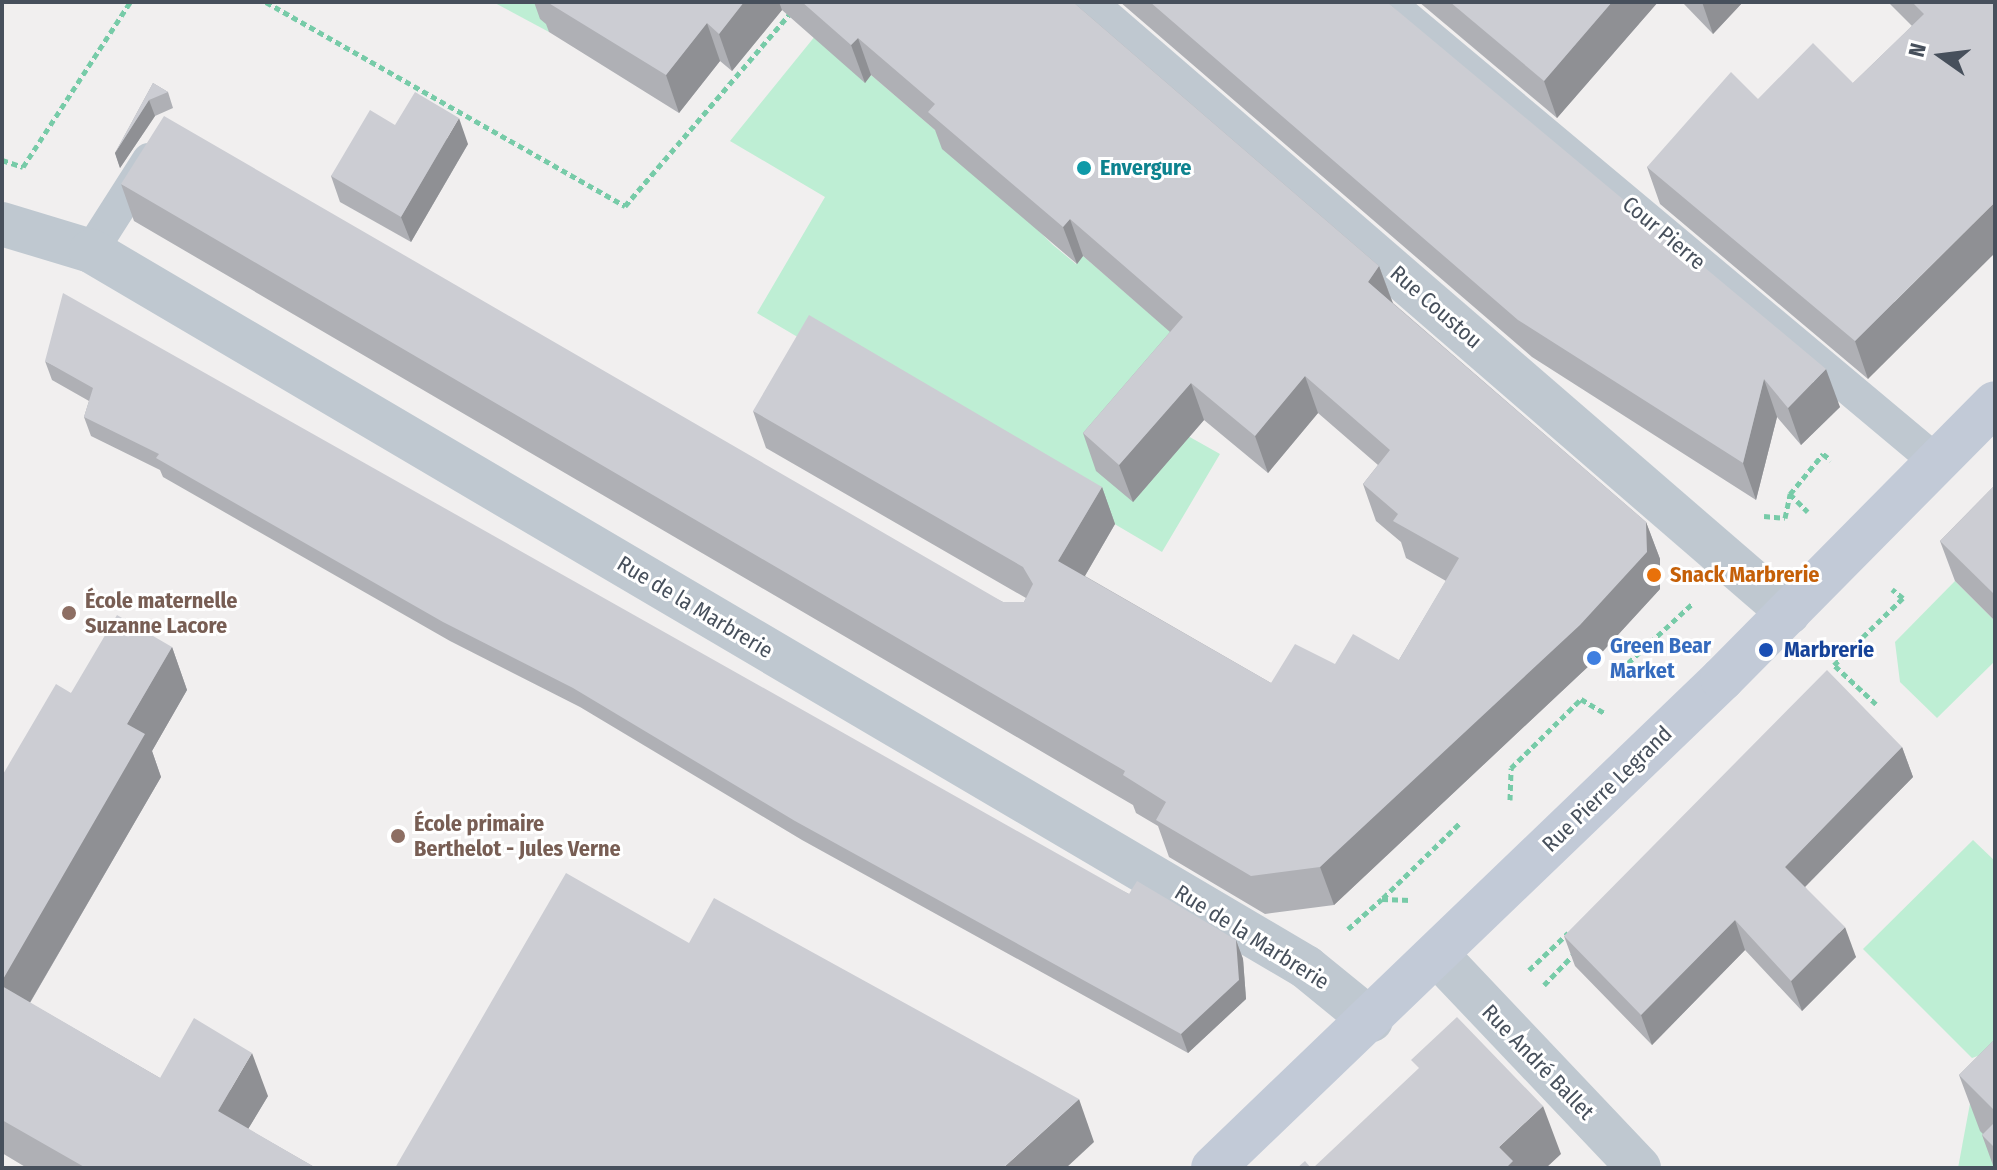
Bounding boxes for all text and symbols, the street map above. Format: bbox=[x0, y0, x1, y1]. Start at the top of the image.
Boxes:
north arrow bbox=[1901, 16, 1981, 96]
text: N bbox=[1903, 40, 1932, 60]
place label: Envergure bbox=[1100, 155, 1191, 181]
marker: Envergure bbox=[1075, 159, 1093, 177]
street label: Cour Pierre bbox=[1617, 191, 1711, 275]
street label: Rue Coustou bbox=[1385, 260, 1487, 354]
street label: Rue de la Marbrerie bbox=[612, 550, 778, 664]
place label: Snack Marbrerie bbox=[1670, 562, 1820, 588]
marker: Snack Marbrerie bbox=[1645, 566, 1663, 584]
place label: École maternelle Suzanne Lacore bbox=[85, 587, 238, 638]
marker: École maternelle Suzanne Lacore bbox=[60, 604, 78, 622]
place label: Green Bear Market bbox=[1610, 632, 1711, 684]
place label: Marbrerie bbox=[1784, 637, 1874, 663]
marker: Marbrerie bbox=[1755, 639, 1777, 661]
marker: Green Bear Market bbox=[1585, 649, 1603, 667]
street label: Rue Pierre Legrand bbox=[1537, 721, 1677, 857]
place label: École primaire Berthelot - Jules Verne bbox=[414, 810, 621, 862]
marker: École primaire Berthelot - Jules Verne bbox=[389, 827, 407, 845]
street label: Rue de la Marbrerie bbox=[1170, 879, 1334, 995]
street label: Rue André Ballet bbox=[1476, 999, 1600, 1125]

